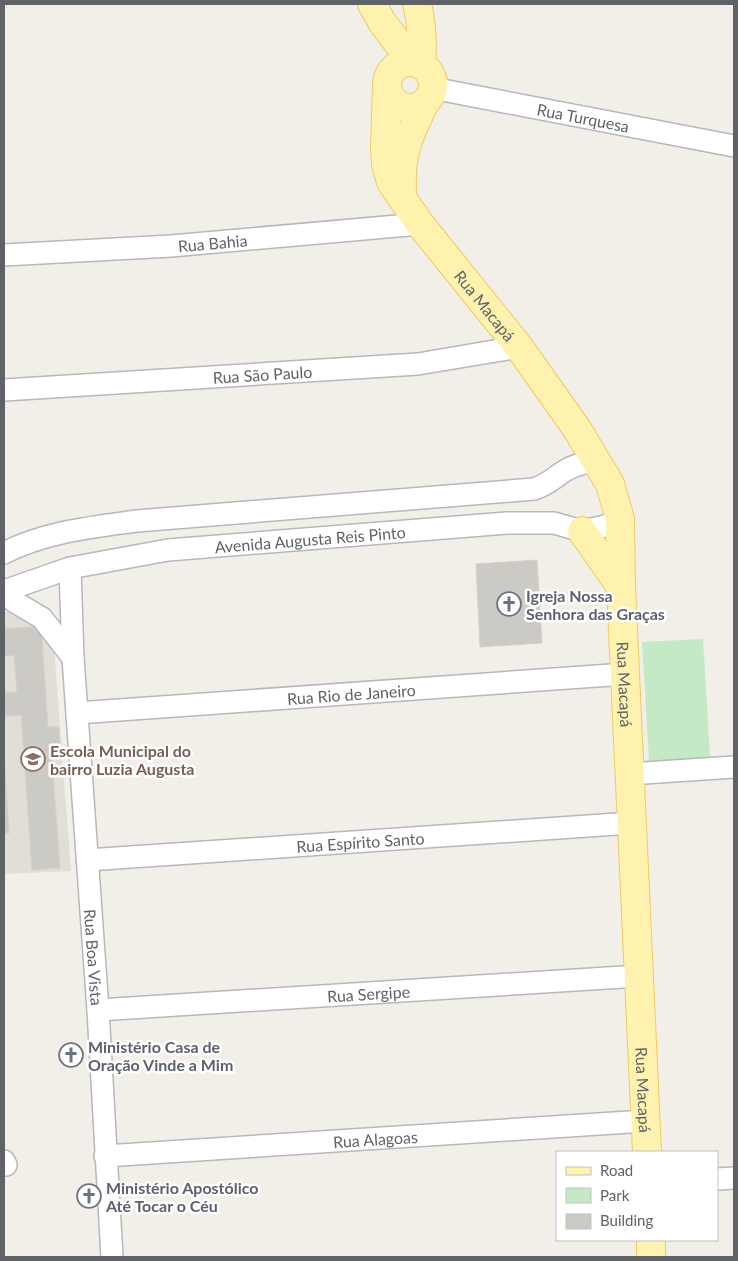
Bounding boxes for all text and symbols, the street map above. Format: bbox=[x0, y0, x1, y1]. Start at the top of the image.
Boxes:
street label: Rua Turquesa bbox=[535, 99, 631, 135]
street label: Rua Bahia bbox=[177, 230, 248, 255]
street label: Rua Macapá bbox=[451, 266, 520, 345]
street label: Rua São Paulo bbox=[212, 361, 313, 386]
street label: Avenida Augusta Reis Pinto bbox=[214, 522, 406, 556]
place label: Igreja Nossa Senhora das Graças bbox=[526, 586, 665, 623]
church icon: Igreja Nossa Senhora das Graças bbox=[496, 591, 522, 617]
street label: Rua Macapá bbox=[614, 641, 637, 728]
street label: Rua Rio de Janeiro bbox=[286, 679, 416, 708]
place label: Escola Municipal do bairro Luzia Augusta bbox=[50, 741, 194, 778]
school or university icon: Escola Municipal do bairro Luzia Augusta bbox=[20, 746, 46, 772]
street label: Rua Espírito Santo bbox=[296, 828, 425, 855]
street label: Rua Boa Vista bbox=[81, 908, 107, 1006]
street label: Rua Sergipe bbox=[326, 981, 410, 1005]
place label: Ministério Casa de Oração Vinde a Mim bbox=[88, 1037, 233, 1074]
church icon: Ministério Casa de Oração Vinde a Mim bbox=[58, 1042, 84, 1068]
street label: Rua Macapá bbox=[633, 1047, 656, 1133]
street label: Rua Alagoas bbox=[332, 1126, 418, 1151]
legend bbox=[556, 1151, 718, 1241]
text: Road bbox=[600, 1161, 633, 1179]
place label: Ministério Apostólico Até Tocar o Céu bbox=[105, 1178, 259, 1215]
church icon: Ministério Apostólico Até Tocar o Céu bbox=[76, 1183, 102, 1209]
text: Park bbox=[600, 1186, 630, 1204]
text: Building bbox=[600, 1211, 653, 1229]

